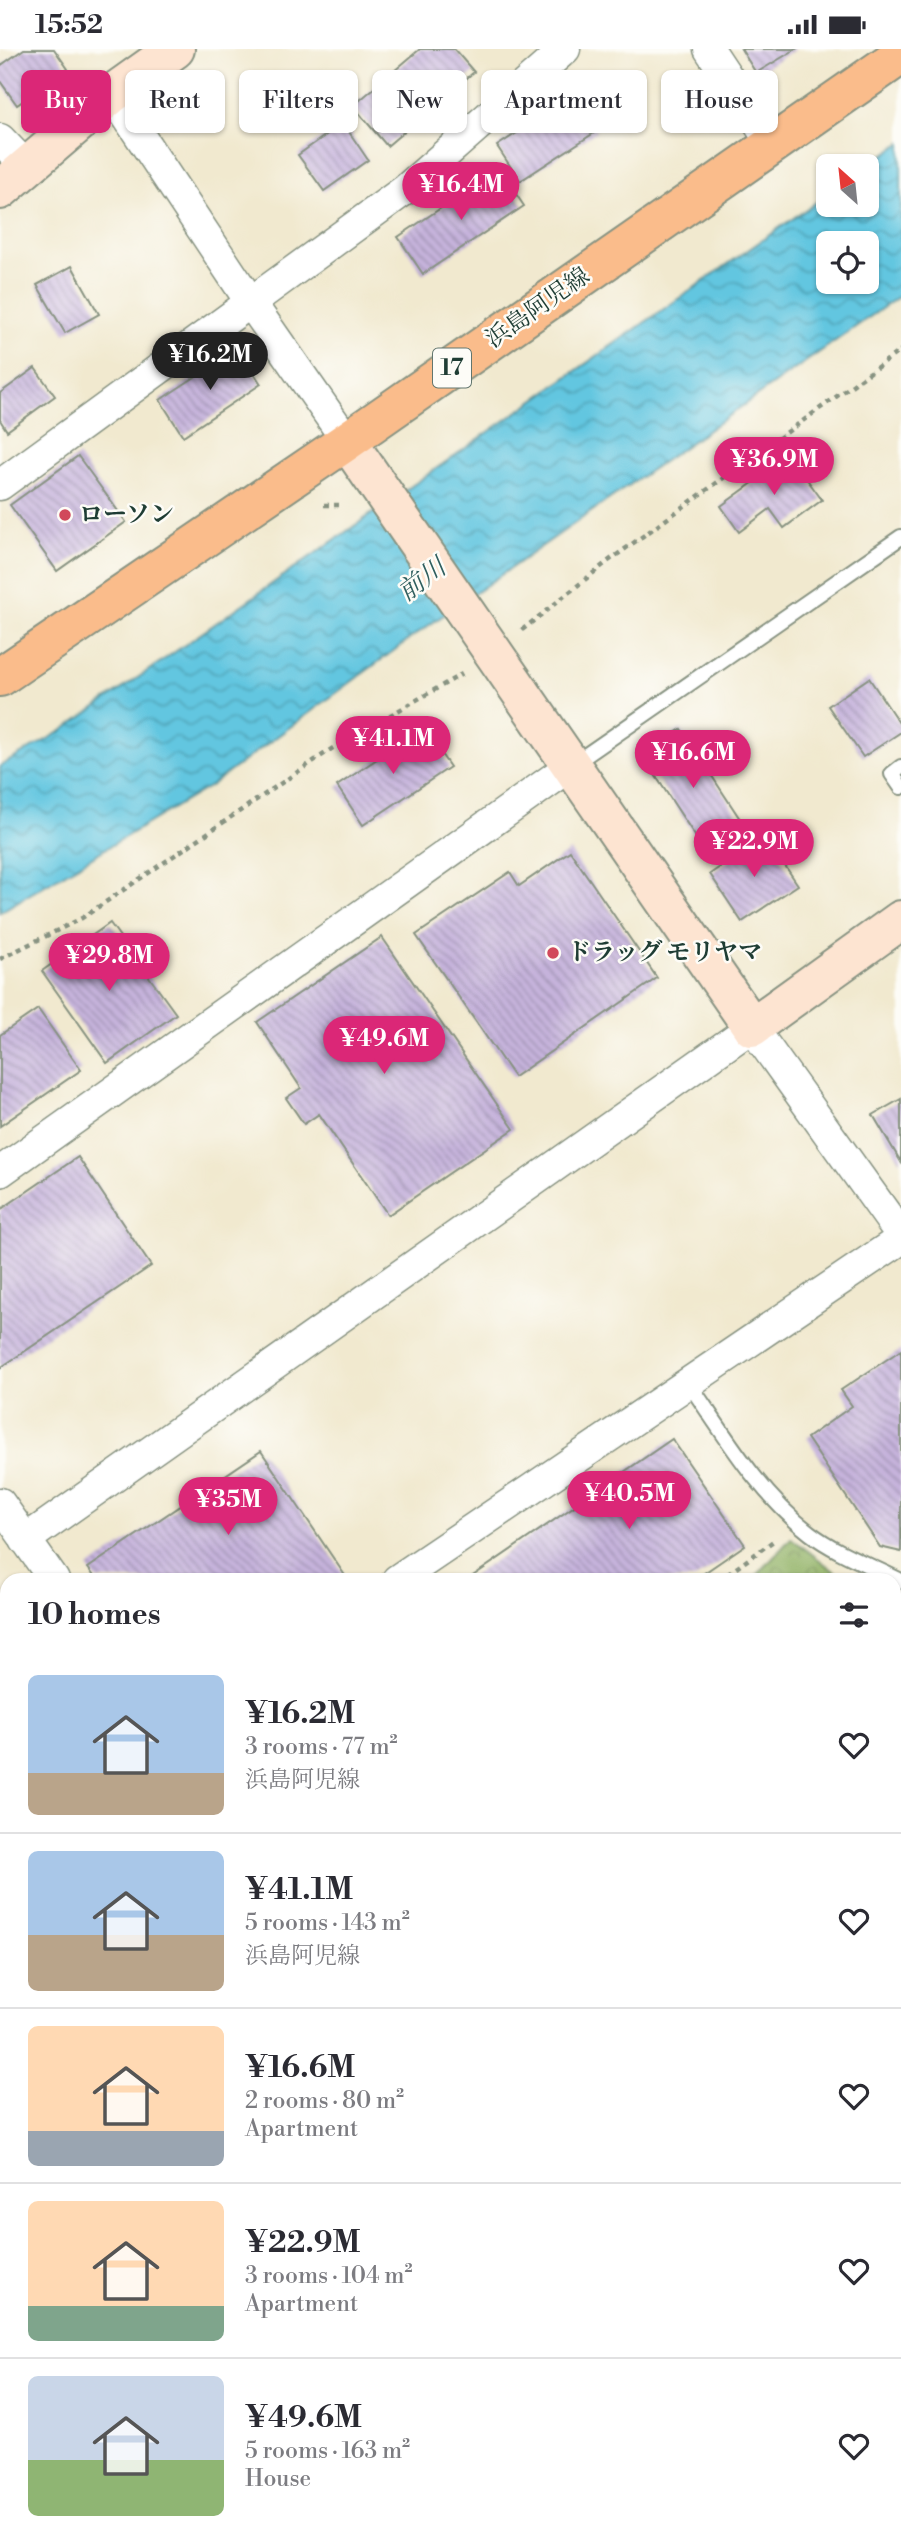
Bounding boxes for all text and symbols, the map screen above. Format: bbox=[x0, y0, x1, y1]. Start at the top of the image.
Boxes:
text: 15:52 bbox=[35, 9, 103, 41]
chip: Buy bbox=[21, 70, 111, 133]
chip: Rent bbox=[125, 70, 225, 133]
chip: Filters bbox=[239, 70, 358, 133]
chip: New bbox=[372, 70, 467, 133]
chip: Apartment bbox=[481, 70, 647, 133]
chip: House bbox=[661, 70, 778, 133]
north arrow bbox=[816, 154, 878, 217]
map controls bbox=[816, 154, 879, 294]
pin: ¥16.4M bbox=[404, 163, 518, 222]
text: ¥16.4M bbox=[418, 171, 504, 199]
button: locate bbox=[816, 231, 879, 294]
street label: 浜島阿児線 bbox=[480, 261, 596, 355]
pin: ¥16.2M bbox=[153, 333, 267, 392]
text: ¥16.2M bbox=[168, 341, 252, 369]
road number: 17 bbox=[433, 349, 471, 387]
pin: ¥36.9M bbox=[717, 437, 831, 497]
text: ¥36.9M bbox=[730, 446, 818, 474]
place label: ローソン bbox=[79, 500, 174, 530]
marker: ローソン bbox=[57, 507, 73, 523]
water label: 前川 bbox=[392, 550, 455, 608]
pin: ¥41.1M bbox=[336, 717, 450, 776]
text: ¥41.1M bbox=[352, 725, 434, 753]
pin: ¥16.6M bbox=[636, 731, 750, 790]
text: ¥16.6M bbox=[651, 739, 735, 767]
pin: ¥22.9M bbox=[697, 819, 811, 879]
text: ¥22.9M bbox=[710, 828, 798, 856]
pin: ¥29.8M bbox=[52, 933, 166, 993]
place label: ドラッグ モリヤマ bbox=[567, 938, 762, 968]
text: ¥29.8M bbox=[65, 942, 153, 970]
marker: ドラッグ モリヤマ bbox=[545, 945, 561, 961]
pin: ¥49.6M bbox=[327, 1017, 441, 1076]
text: ¥49.6M bbox=[339, 1025, 429, 1053]
pin: ¥40.5M bbox=[572, 1471, 686, 1531]
pin: ¥35M bbox=[187, 1477, 269, 1537]
text: ¥40.5M bbox=[583, 1480, 675, 1508]
text: ¥35M bbox=[194, 1486, 262, 1514]
text: 10 homes bbox=[28, 1596, 161, 1634]
icon: filters bbox=[835, 1596, 873, 1634]
text: ¥16.2M bbox=[245, 1695, 355, 1733]
icon: home bbox=[84, 1703, 168, 1787]
icon: heart bbox=[835, 1726, 873, 1764]
text: 3 rooms · 77 m² bbox=[245, 1733, 398, 1761]
text: 浜島阿児線 bbox=[245, 1766, 360, 1794]
text: ¥41.1M bbox=[245, 1871, 353, 1909]
icon: home bbox=[84, 1879, 168, 1963]
icon: heart bbox=[835, 1902, 873, 1940]
text: 5 rooms · 143 m² bbox=[245, 1909, 410, 1937]
text: 浜島阿児線 bbox=[245, 1942, 360, 1970]
text: ¥16.6M bbox=[245, 2049, 355, 2087]
icon: home bbox=[84, 2054, 168, 2138]
icon: heart bbox=[835, 2077, 873, 2115]
text: 2 rooms · 80 m² bbox=[245, 2087, 404, 2115]
text: Apartment bbox=[245, 2115, 358, 2143]
text: ¥22.9M bbox=[245, 2224, 360, 2262]
icon: home bbox=[84, 2229, 168, 2313]
icon: heart bbox=[835, 2252, 873, 2290]
text: 3 rooms · 104 m² bbox=[245, 2262, 413, 2290]
text: Apartment bbox=[245, 2290, 358, 2318]
text: ¥49.6M bbox=[245, 2399, 362, 2437]
icon: home bbox=[84, 2404, 168, 2488]
icon: heart bbox=[835, 2427, 873, 2465]
text: 5 rooms · 163 m² bbox=[245, 2437, 410, 2465]
text: House bbox=[245, 2465, 311, 2493]

